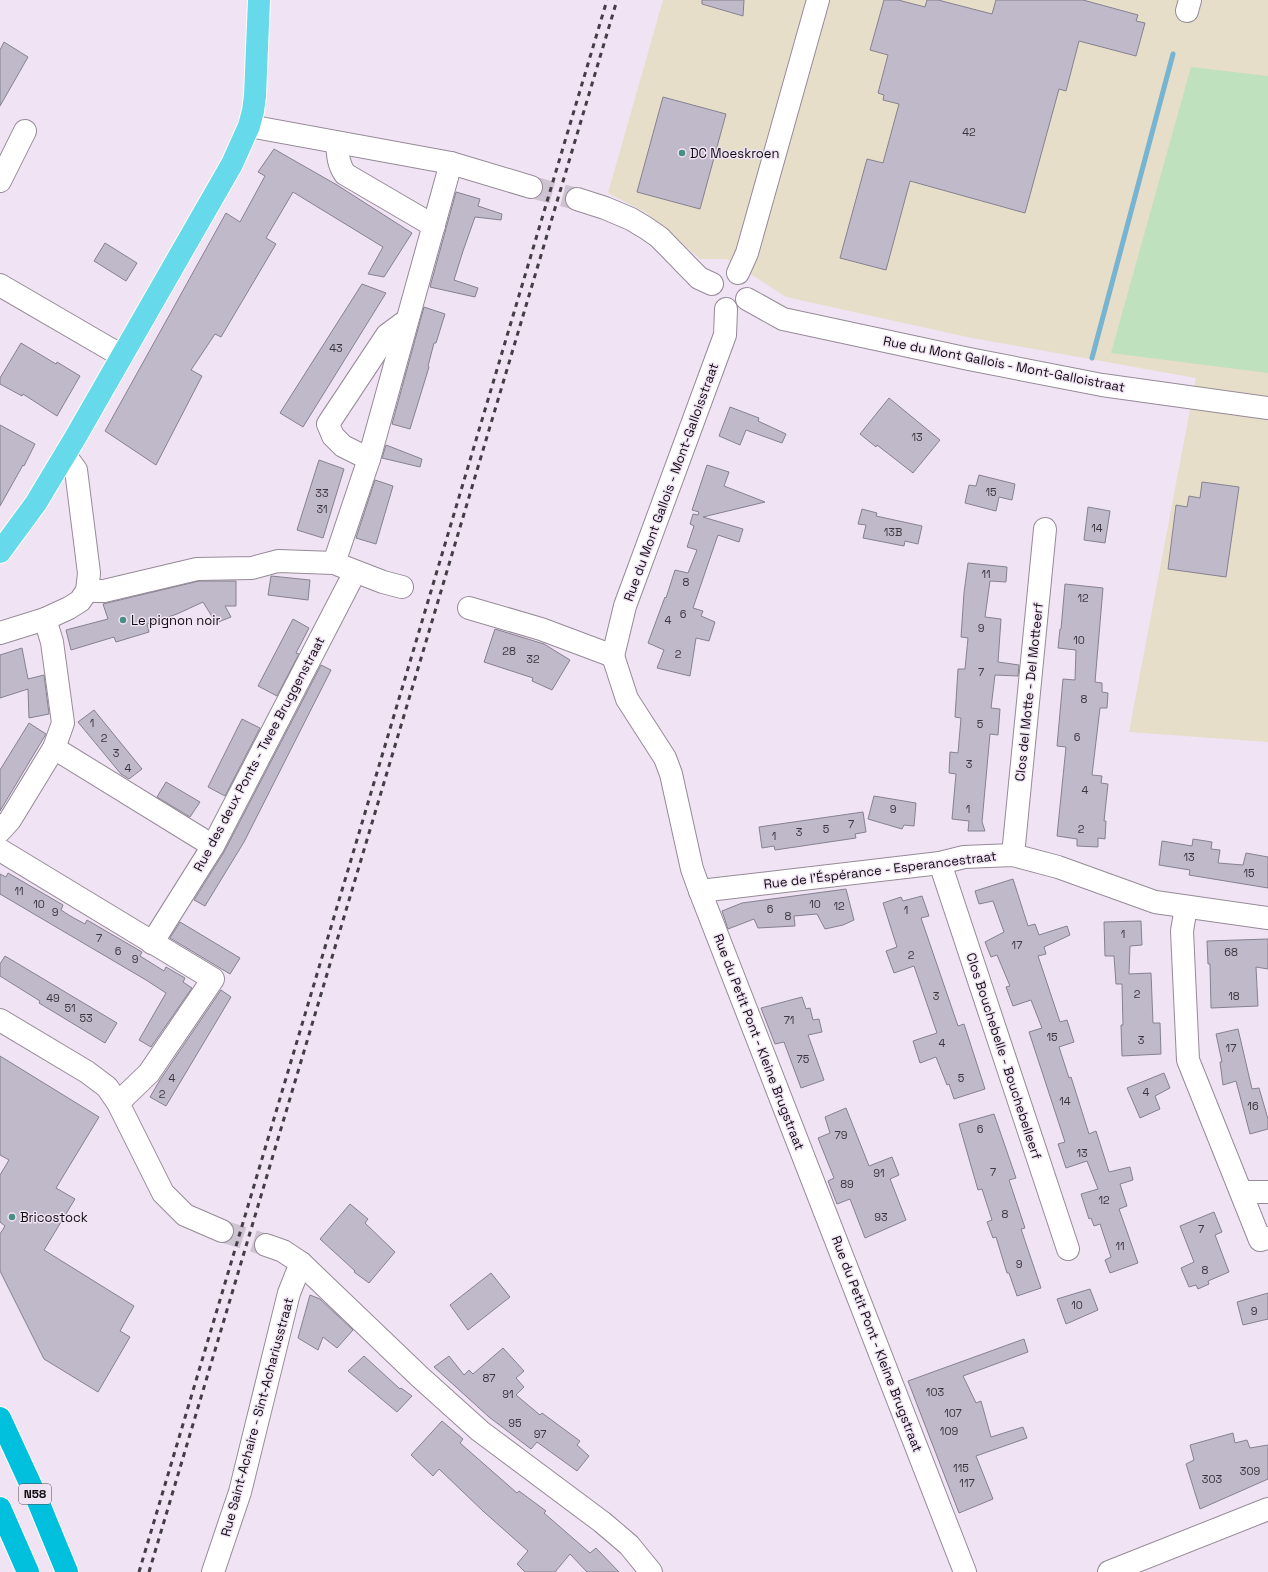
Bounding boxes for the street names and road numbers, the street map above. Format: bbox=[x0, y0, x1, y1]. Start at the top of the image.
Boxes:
street label: Rue du Mont Gallois - Mont-Galloistraat bbox=[882, 332, 1126, 396]
street label: Rue du Mont Gallois - Mont-Galloisstraat bbox=[620, 360, 722, 604]
street label: Clos del Motte - Del Motteerf bbox=[1011, 602, 1047, 782]
street label: Rue des deux Ponts - Twee Bruggenstraat bbox=[190, 634, 328, 874]
street label: Rue de l'Éspérance - Esperancestraat bbox=[763, 847, 997, 893]
street label: Rue du Petit Pont - Kleine Brugstraat bbox=[710, 931, 808, 1153]
street label: Clos Bouchebelle - Bouchebelleerf bbox=[963, 951, 1046, 1162]
street label: Rue du Petit Pont - Kleine Brugstraat bbox=[828, 1233, 926, 1455]
street label: Rue Saint-Achaire - Sint-Achariusstraat bbox=[217, 1296, 297, 1538]
road number: N58 bbox=[19, 1484, 51, 1504]

